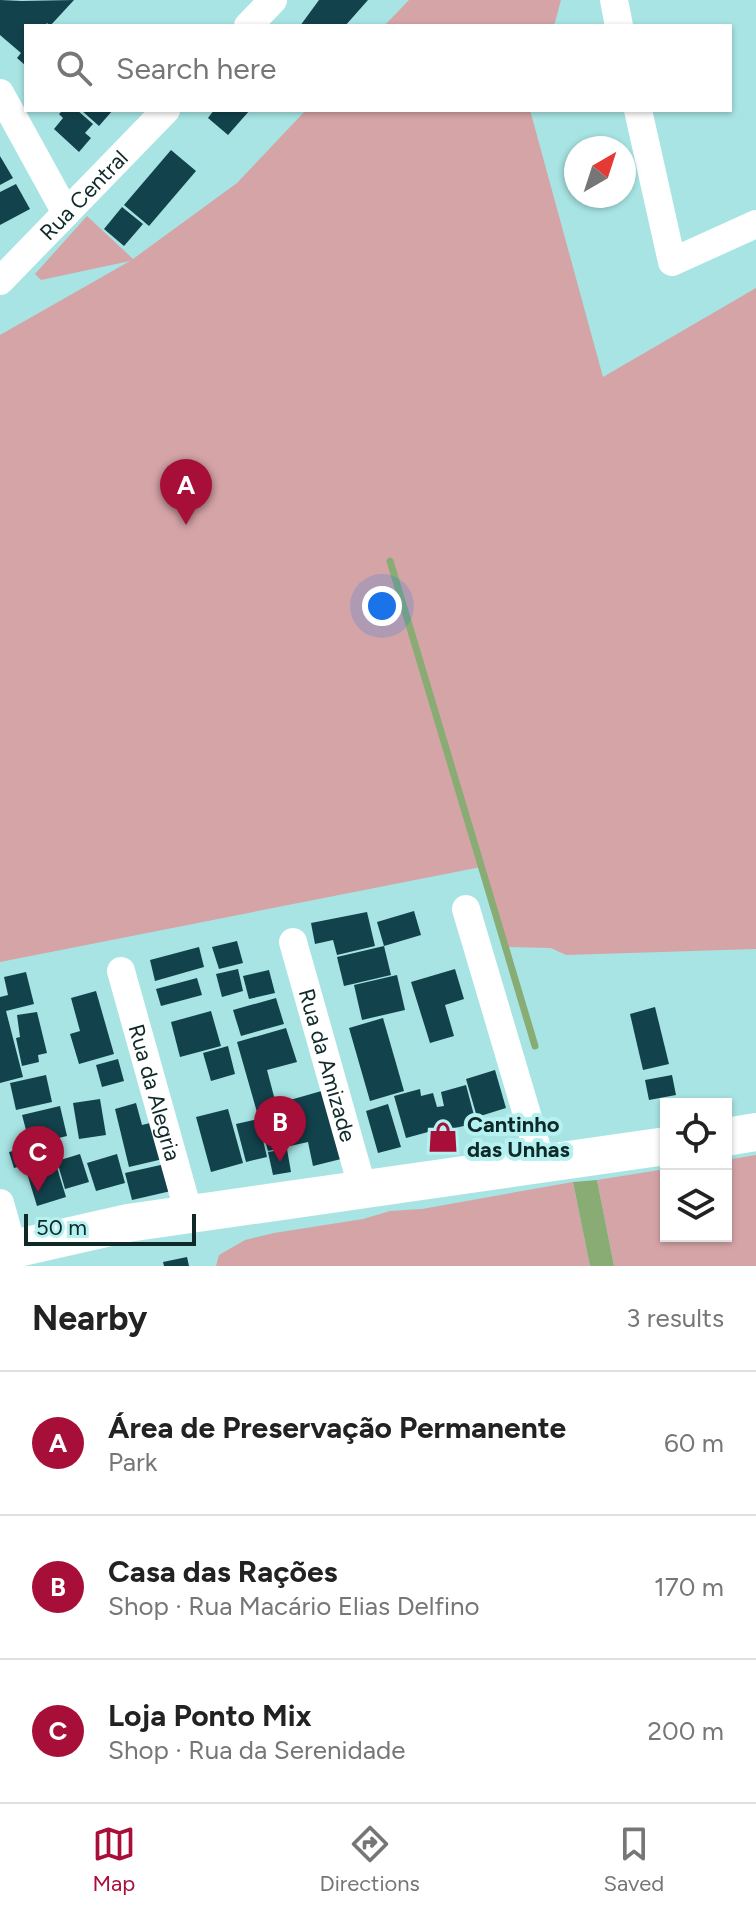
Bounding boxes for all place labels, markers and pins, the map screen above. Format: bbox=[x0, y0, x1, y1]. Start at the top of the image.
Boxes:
pin: A bbox=[160, 459, 212, 525]
pin: B bbox=[254, 1096, 306, 1162]
place label: Cantinho das Unhas bbox=[467, 1111, 570, 1163]
shop icon: Cantinho das Unhas bbox=[426, 1120, 460, 1154]
pin: C bbox=[12, 1126, 64, 1192]

